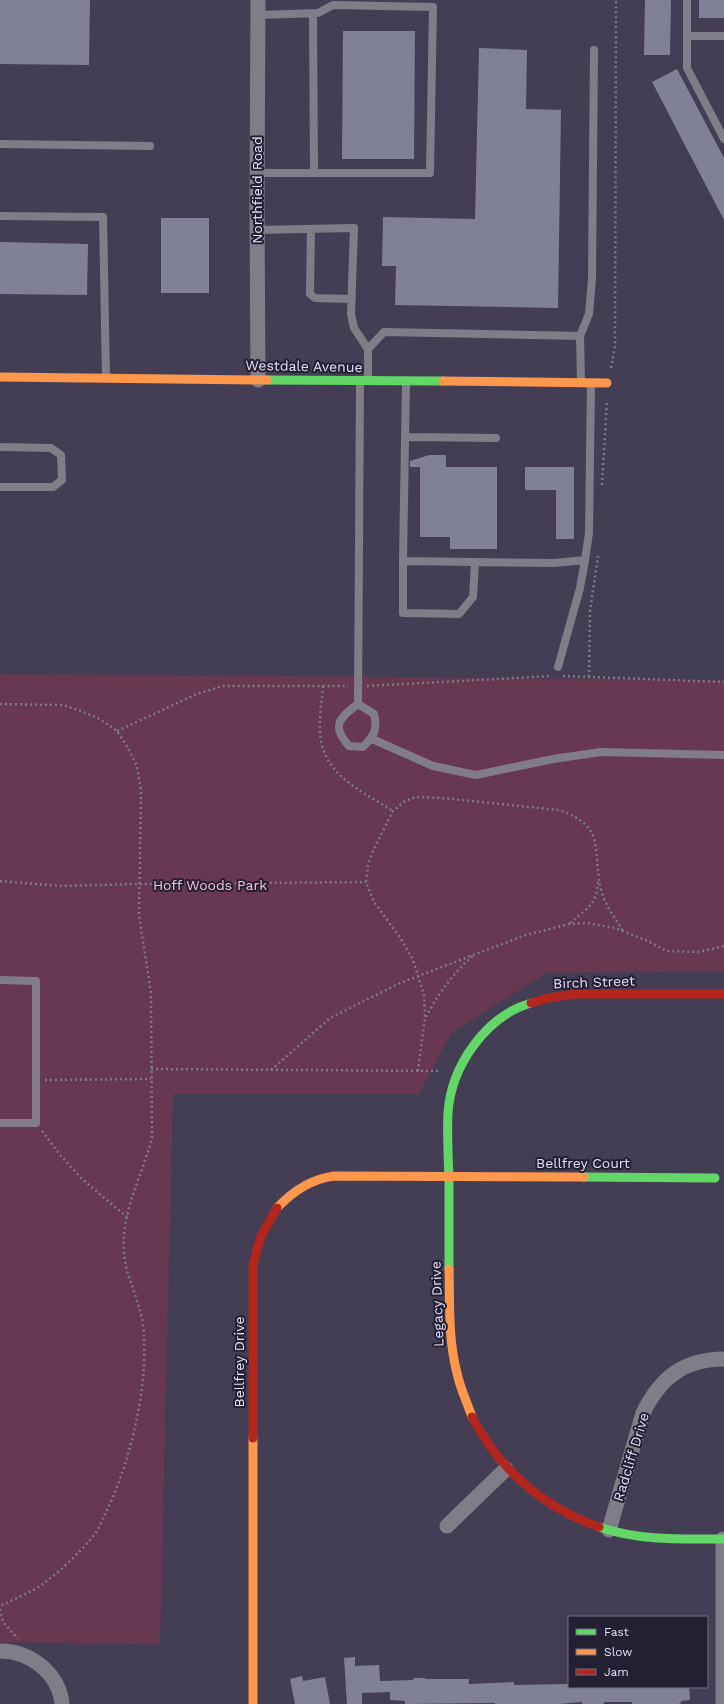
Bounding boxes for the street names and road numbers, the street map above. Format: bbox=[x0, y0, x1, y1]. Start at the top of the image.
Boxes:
street label: Northfield Road bbox=[249, 136, 265, 244]
street label: Westdale Avenue bbox=[245, 357, 363, 375]
street label: Birch Street bbox=[553, 973, 635, 991]
street label: Bellfrey Court bbox=[536, 1155, 630, 1171]
street label: Legacy Drive bbox=[428, 1261, 446, 1347]
street label: Bellfrey Drive bbox=[231, 1317, 247, 1408]
street label: Radcliff Drive bbox=[610, 1411, 652, 1503]

